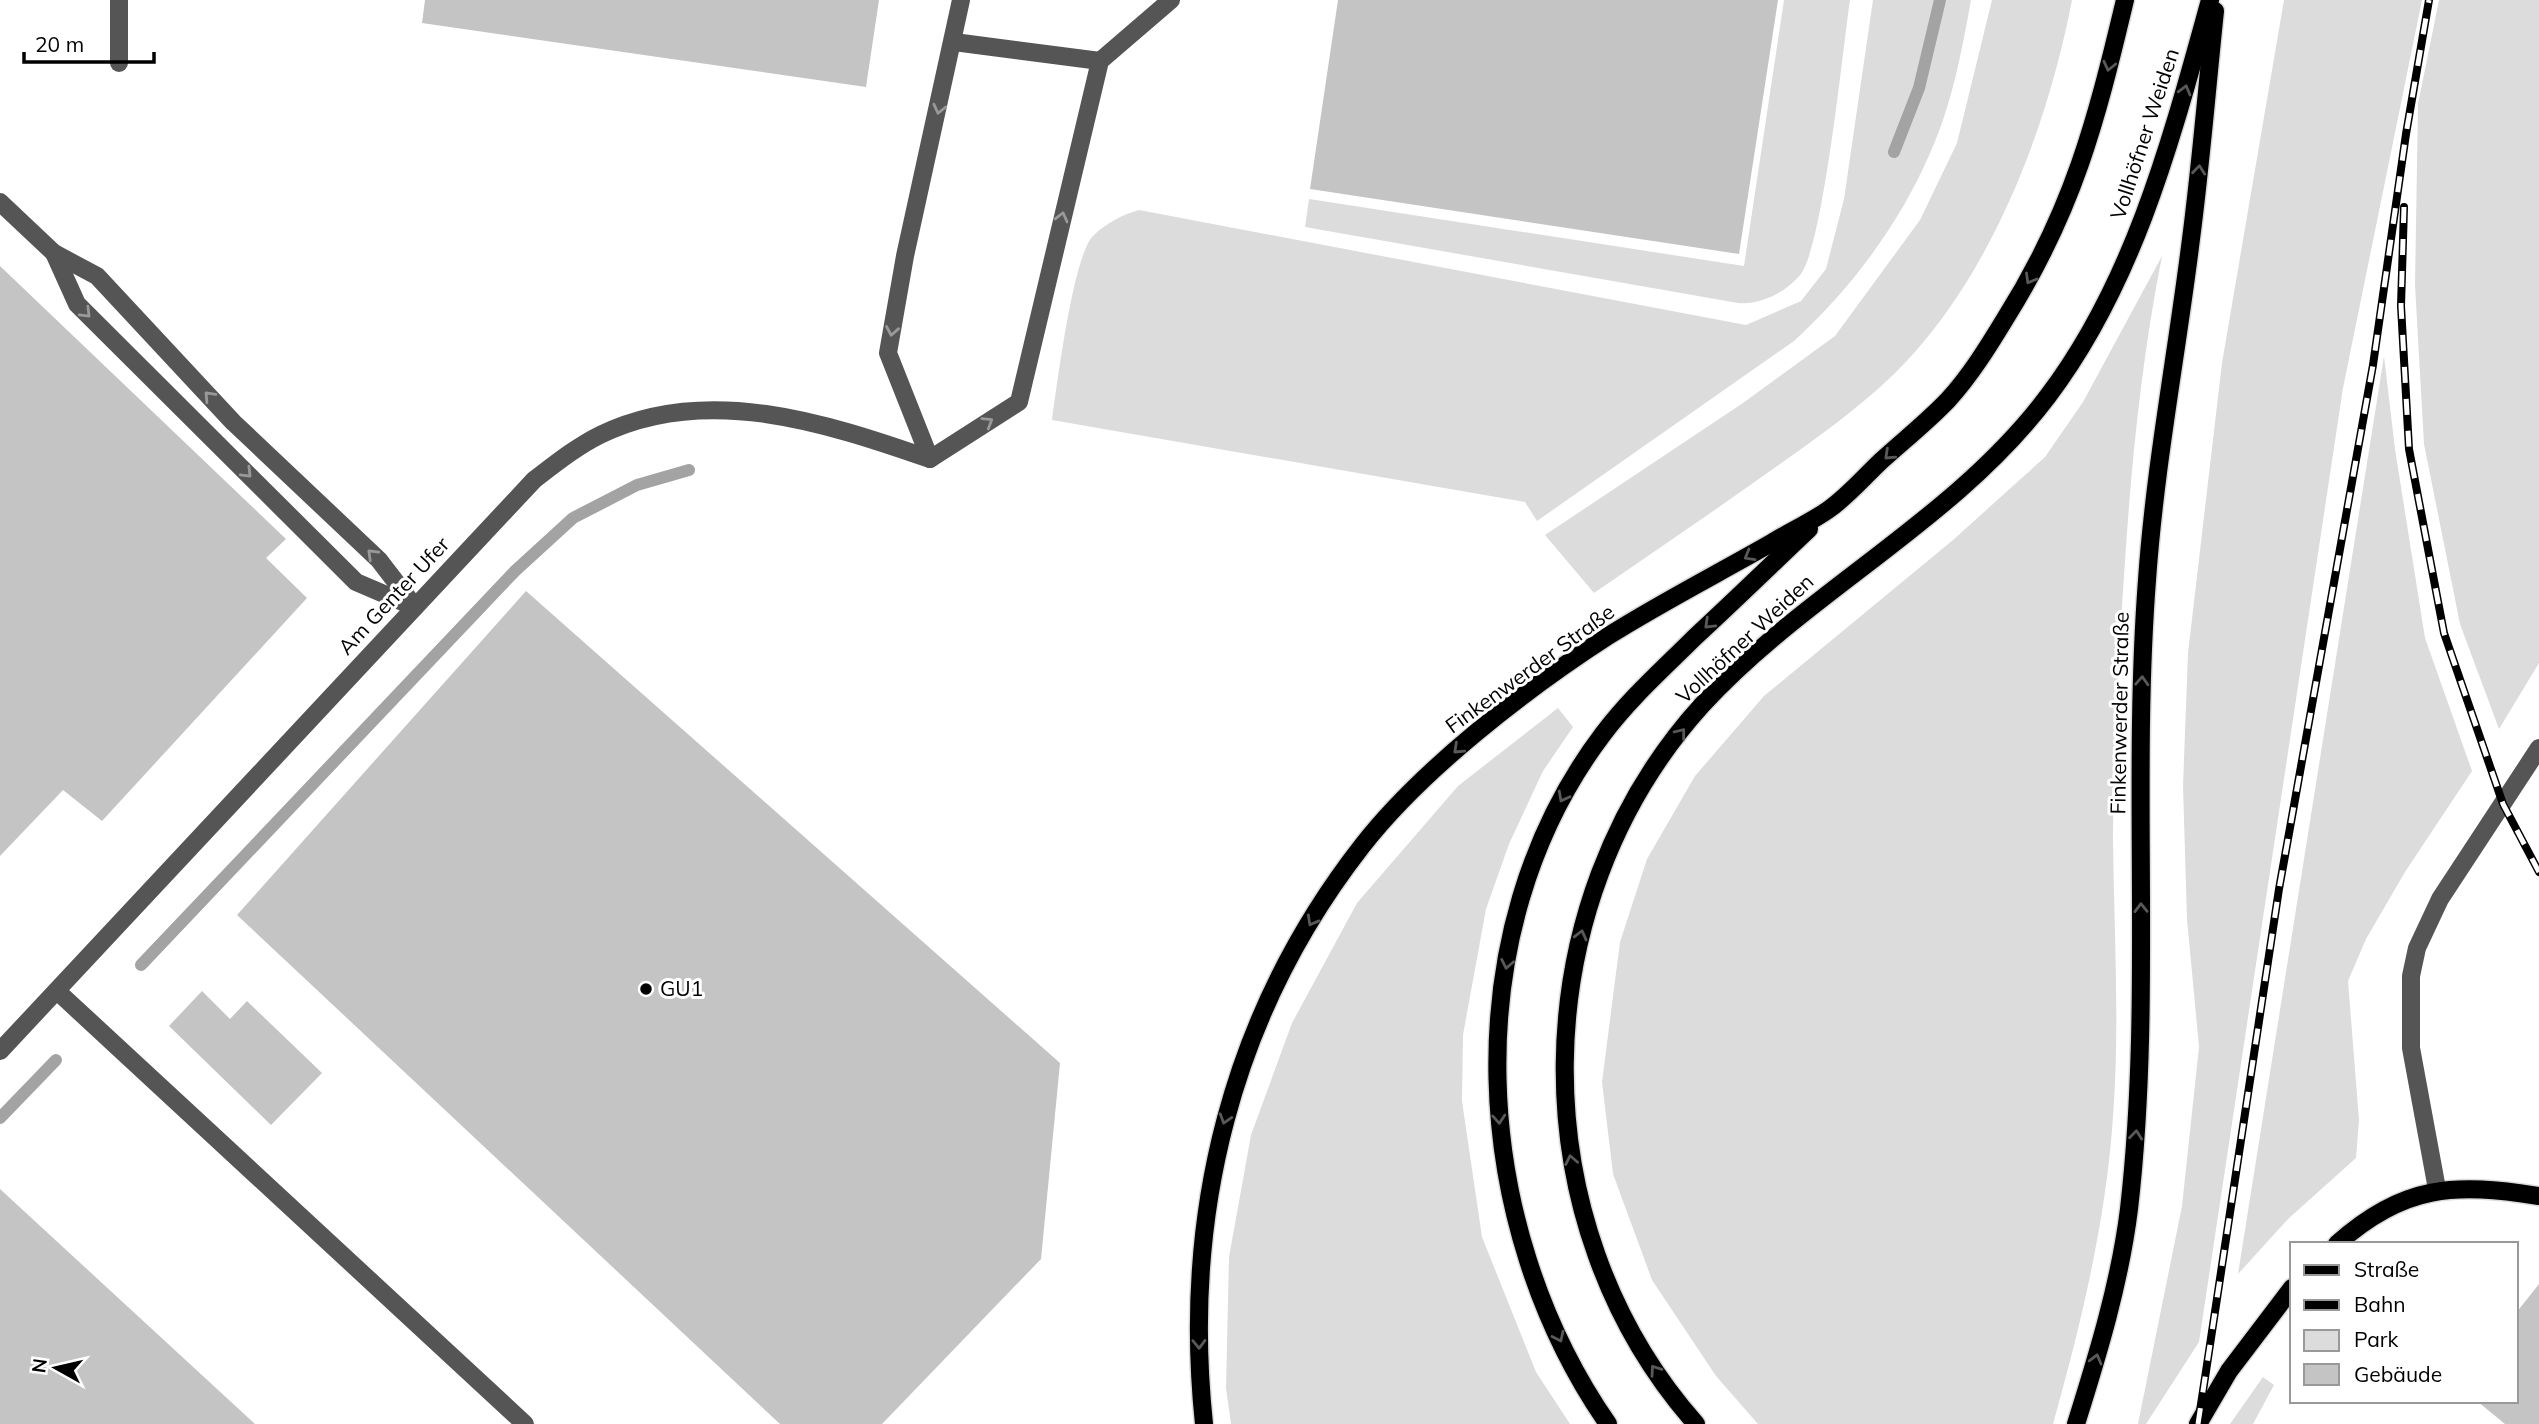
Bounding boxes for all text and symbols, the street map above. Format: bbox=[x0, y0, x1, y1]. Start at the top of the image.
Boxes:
scale bar bbox=[24, 21, 154, 65]
text: 20 m bbox=[35, 31, 84, 57]
street label: Vollhöfner Weiden bbox=[2104, 45, 2184, 223]
one-way arrow bbox=[2103, 60, 2118, 72]
one-way arrow bbox=[2176, 85, 2191, 97]
one-way arrow bbox=[933, 103, 947, 115]
one-way arrow bbox=[2191, 164, 2206, 176]
one-way arrow bbox=[1054, 211, 1068, 223]
one-way arrow bbox=[2025, 271, 2038, 284]
one-way arrow bbox=[78, 304, 91, 317]
one-way arrow bbox=[885, 325, 900, 337]
one-way arrow bbox=[204, 391, 217, 404]
one-way arrow bbox=[980, 417, 993, 430]
one-way arrow bbox=[1884, 446, 1897, 459]
one-way arrow bbox=[239, 465, 252, 478]
street label: Am Genter Ufer bbox=[332, 531, 455, 660]
one-way arrow bbox=[1744, 548, 1756, 561]
one-way arrow bbox=[368, 549, 381, 562]
street label: Vollhöfner Weiden bbox=[1670, 568, 1818, 709]
street label: Finkenwerder Straße bbox=[1440, 598, 1619, 738]
street label: Finkenwerder Straße bbox=[2104, 611, 2134, 815]
one-way arrow bbox=[1704, 616, 1717, 629]
one-way arrow bbox=[2135, 675, 2150, 686]
one-way arrow bbox=[1672, 728, 1685, 741]
one-way arrow bbox=[1453, 741, 1466, 753]
one-way arrow bbox=[1558, 790, 1572, 802]
one-way arrow bbox=[2133, 902, 2148, 913]
one-way arrow bbox=[1306, 914, 1320, 926]
one-way arrow bbox=[1572, 929, 1587, 941]
one-way arrow bbox=[1500, 958, 1515, 970]
place label: GU1 bbox=[660, 975, 703, 1001]
marker: GU1 bbox=[638, 981, 654, 997]
one-way arrow bbox=[1219, 1113, 1234, 1125]
one-way arrow bbox=[1491, 1114, 1506, 1125]
one-way arrow bbox=[2128, 1130, 2143, 1141]
one-way arrow bbox=[1565, 1154, 1580, 1166]
legend bbox=[2290, 1242, 2518, 1403]
text: Straße bbox=[2354, 1256, 2419, 1282]
text: Bahn bbox=[2354, 1291, 2406, 1317]
text: Park bbox=[2354, 1326, 2398, 1352]
one-way arrow bbox=[1550, 1330, 1564, 1342]
north arrow bbox=[21, 1333, 91, 1403]
one-way arrow bbox=[1191, 1339, 1206, 1350]
one-way arrow bbox=[2088, 1353, 2102, 1365]
text: N bbox=[26, 1357, 52, 1374]
text: Gebäude bbox=[2354, 1361, 2442, 1387]
one-way arrow bbox=[1651, 1365, 1663, 1378]

